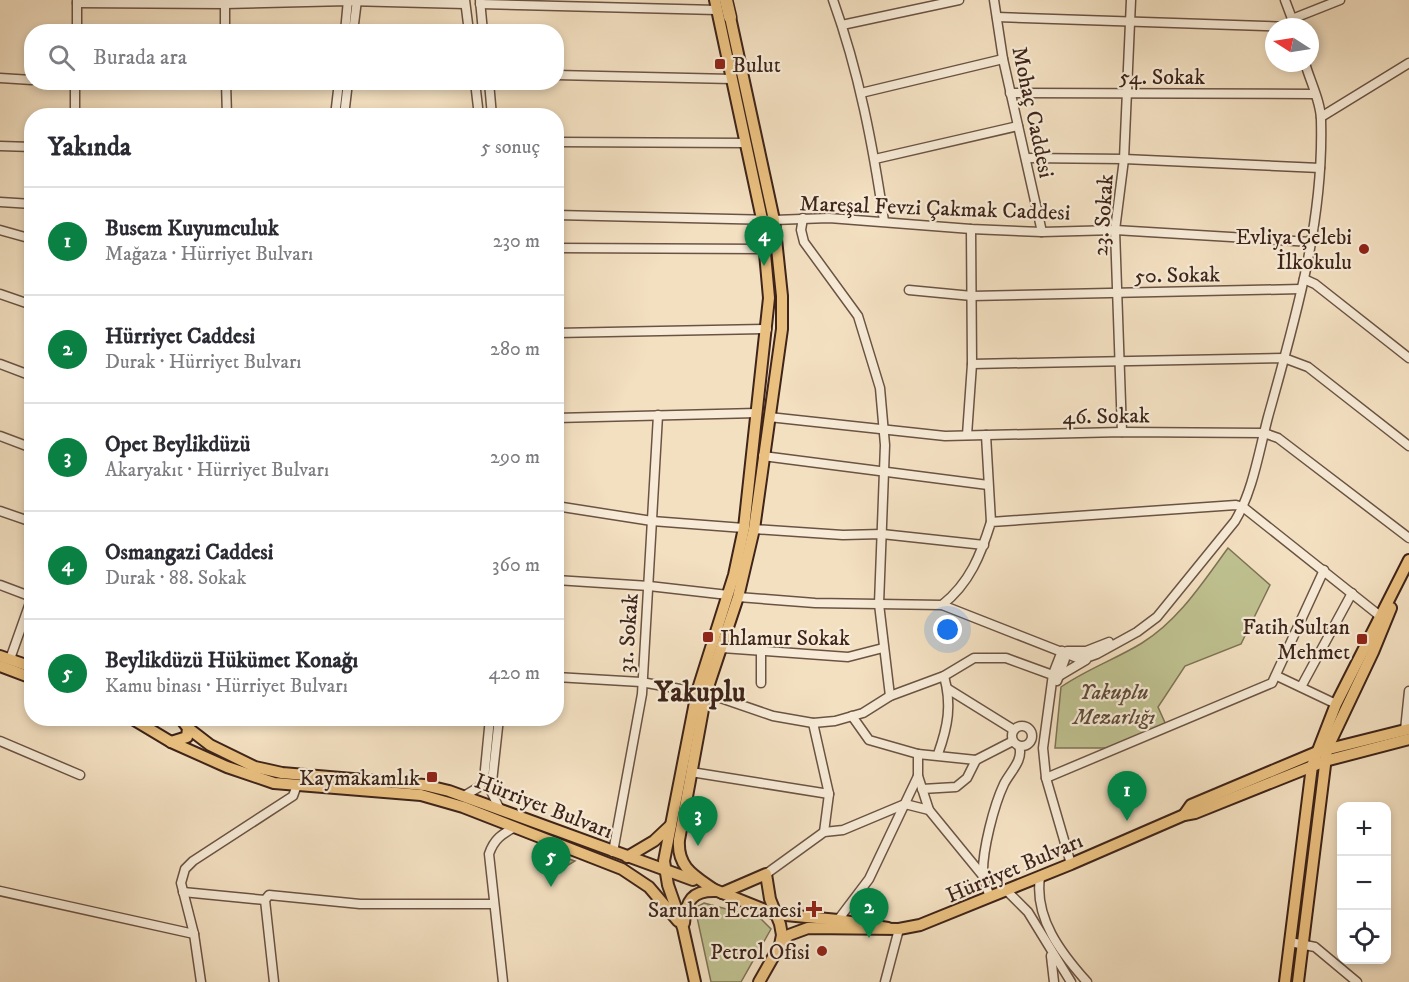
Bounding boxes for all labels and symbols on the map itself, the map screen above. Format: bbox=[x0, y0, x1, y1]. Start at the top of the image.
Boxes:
north arrow bbox=[1265, 18, 1319, 72]
street label: Mohaç Caddesi bbox=[1005, 44, 1060, 180]
place label: Bulut bbox=[732, 52, 781, 79]
marker: Bulut bbox=[713, 57, 727, 71]
street label: 54. Sokak bbox=[1119, 64, 1205, 91]
street label: 23. Sokak bbox=[1087, 173, 1120, 257]
street label: Mareşal Fevzi Çakmak Caddesi bbox=[799, 190, 1071, 227]
pin: 4 bbox=[744, 216, 783, 266]
place label: Evliya Çelebi İlkokulu bbox=[1235, 224, 1352, 276]
marker: Evliya Çelebi İlkokulu bbox=[1357, 242, 1371, 256]
street label: 50. Sokak bbox=[1134, 261, 1220, 290]
street label: 46. Sokak bbox=[1062, 402, 1150, 431]
street label: 31. Sokak bbox=[612, 592, 645, 674]
place label: Fatih Sultan Mehmet bbox=[1242, 614, 1350, 666]
your location bbox=[933, 615, 962, 644]
place label: Ihlamur Sokak bbox=[720, 625, 850, 652]
marker: Ihlamur Sokak bbox=[701, 630, 715, 644]
marker: Fatih Sultan Mehmet bbox=[1355, 632, 1369, 646]
district label: Yakuplu bbox=[654, 675, 746, 710]
park label: Yakuplu Mezarlığı bbox=[1071, 679, 1155, 731]
place label: Kaymakamlık bbox=[299, 765, 420, 792]
street label: Hürriyet Bulvarı bbox=[470, 768, 616, 845]
marker: Kaymakamlık bbox=[425, 770, 439, 784]
pin: 1 bbox=[1108, 772, 1146, 821]
pin: 3 bbox=[678, 796, 718, 846]
street label: Hürriyet Bulvarı bbox=[942, 827, 1087, 909]
pin: 5 bbox=[532, 838, 570, 887]
pin: 2 bbox=[850, 888, 888, 938]
place label: Saruhan Eczanesi bbox=[648, 897, 802, 924]
marker: Saruhan Eczanesi bbox=[807, 902, 821, 916]
place label: Petrol Ofisi bbox=[710, 939, 810, 966]
marker: Petrol Ofisi bbox=[815, 944, 829, 958]

